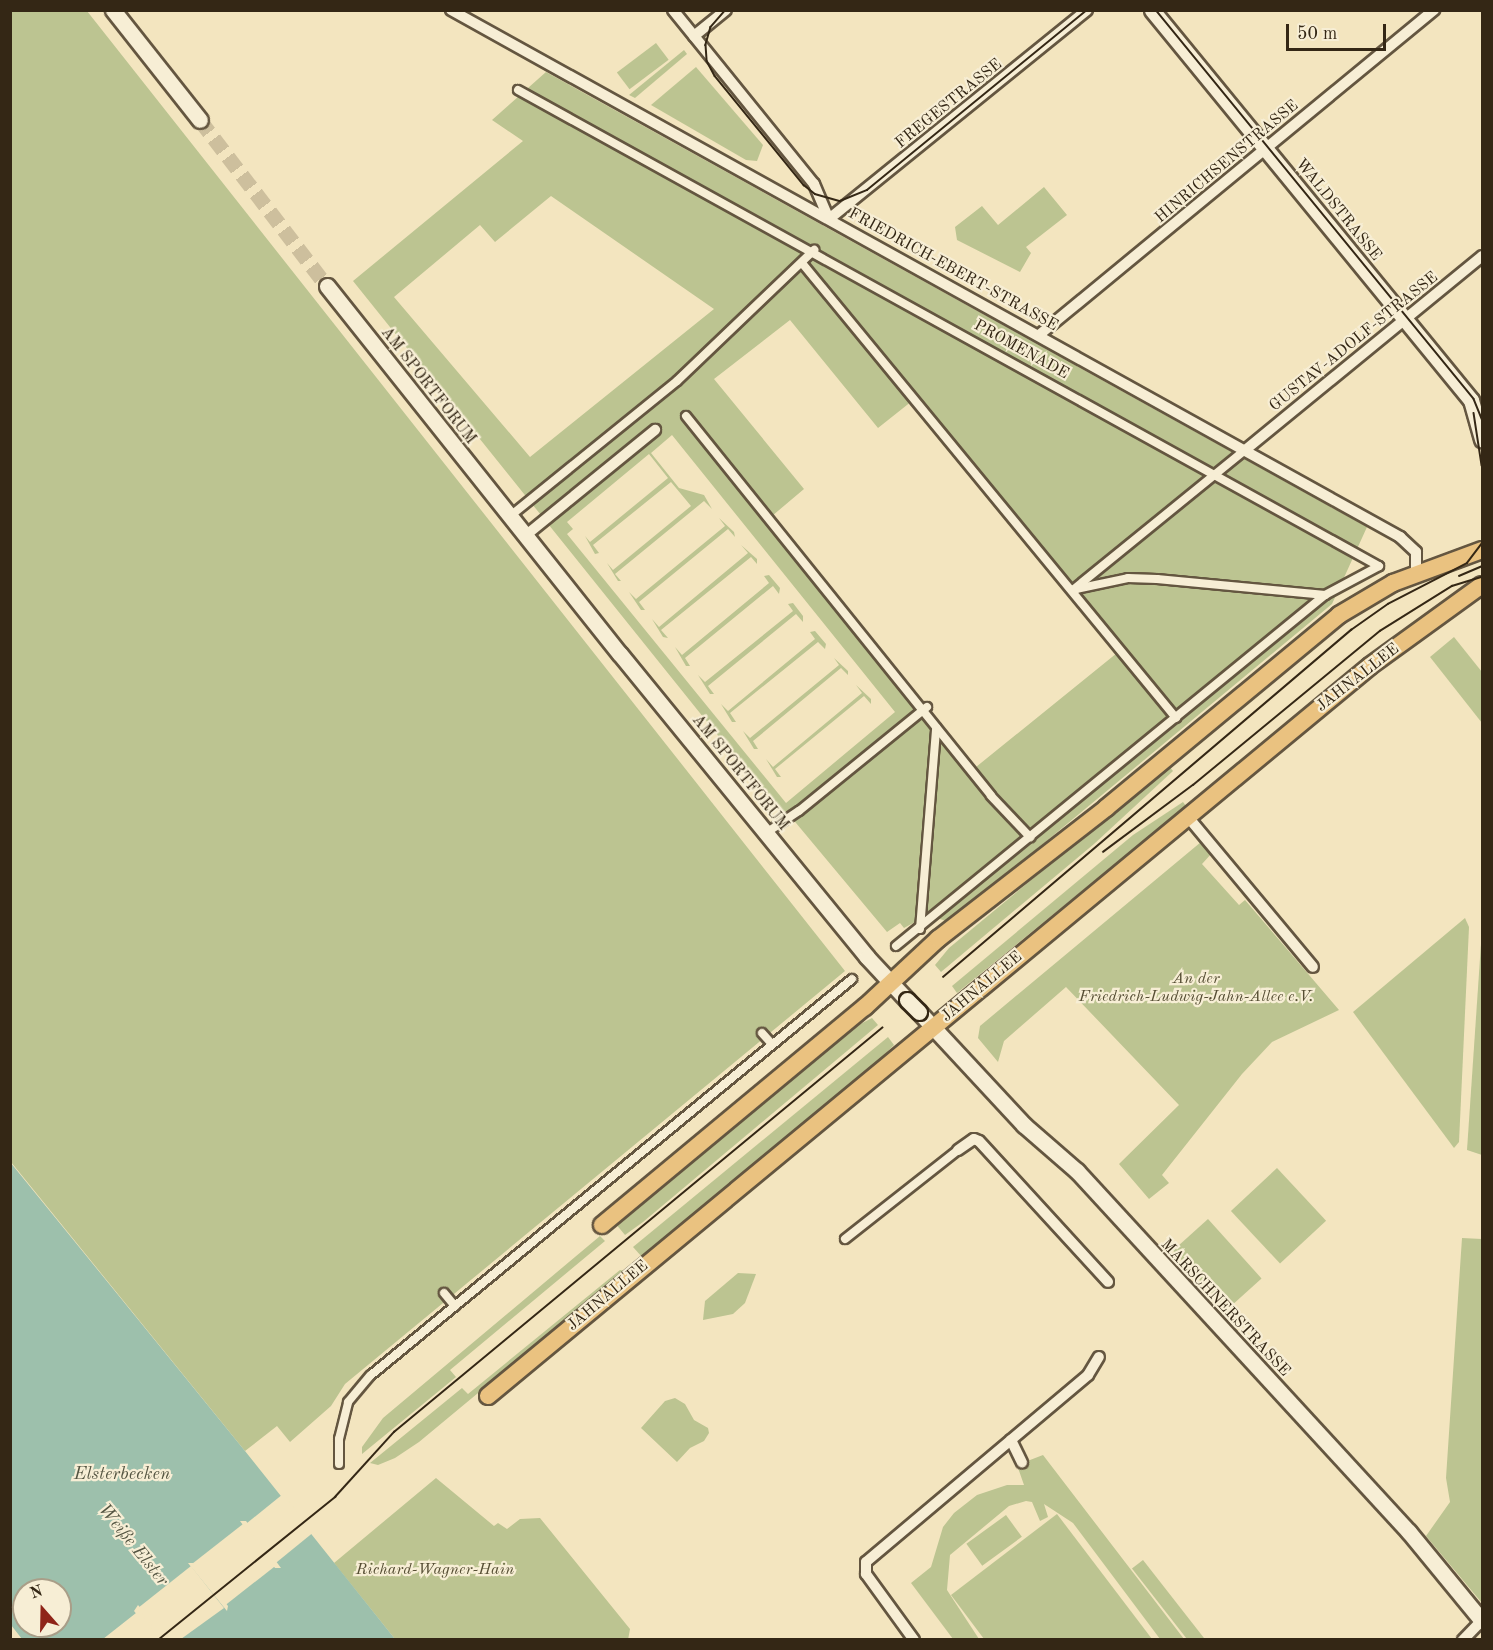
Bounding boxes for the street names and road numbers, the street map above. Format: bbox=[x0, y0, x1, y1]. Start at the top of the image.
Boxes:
street label: FREGESTRASSE bbox=[892, 55, 1006, 153]
street label: HINRICHSENSTRASSE bbox=[1151, 96, 1303, 228]
street label: WALDSTRASSE bbox=[1291, 155, 1385, 265]
street label: FRIEDRICH-EBERT-STRASSE bbox=[845, 204, 1061, 336]
street label: GUSTAV-ADOLF-STRASSE bbox=[1266, 268, 1442, 416]
street label: PROMENADE bbox=[970, 316, 1072, 384]
street label: AM SPORTFORUM bbox=[376, 323, 480, 449]
street label: JAHNALLEE bbox=[1313, 640, 1403, 716]
street label: AM SPORTFORUM bbox=[687, 711, 793, 835]
street label: JAHNALLEE bbox=[938, 948, 1026, 1026]
street label: MARSCHNERSTRASSE bbox=[1156, 1235, 1294, 1381]
street label: JAHNALLEE bbox=[564, 1257, 652, 1335]

